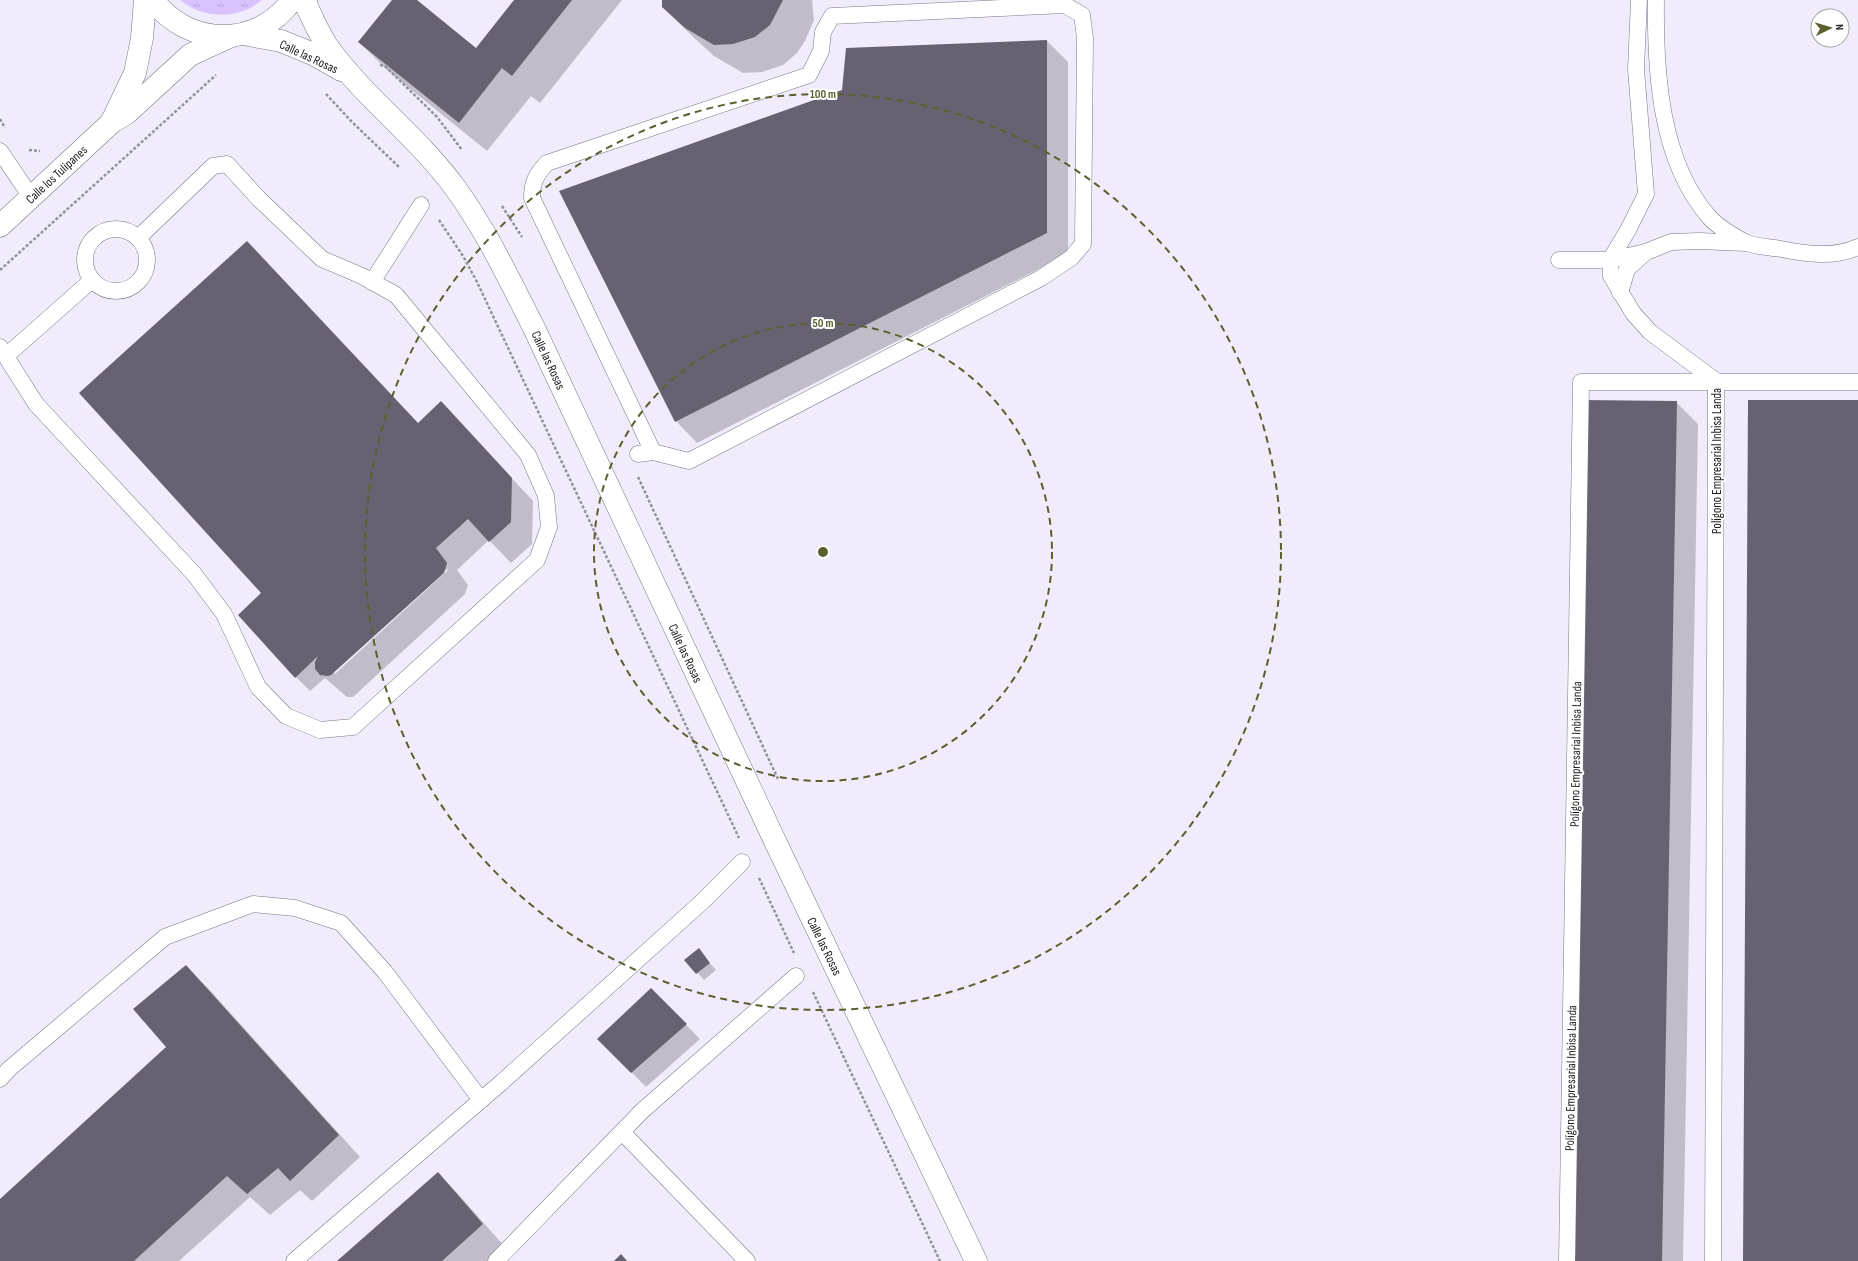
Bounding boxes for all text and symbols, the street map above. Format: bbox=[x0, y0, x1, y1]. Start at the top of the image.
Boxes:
north arrow bbox=[1810, 8, 1850, 48]
text: N bbox=[1833, 24, 1846, 31]
street label: Calle las Rosas bbox=[277, 36, 341, 78]
text: 100 m bbox=[810, 87, 836, 102]
street label: Calle los Tulipanes bbox=[23, 142, 91, 207]
text: 50 m bbox=[813, 316, 833, 331]
street label: Calle las Rosas bbox=[528, 329, 569, 393]
street label: Polígono Empresarial Inbisa Landa bbox=[1709, 388, 1725, 534]
centre of rings bbox=[816, 545, 830, 559]
street label: Calle las Rosas bbox=[665, 622, 706, 686]
street label: Polígono Empresarial Inbisa Landa bbox=[1567, 681, 1585, 827]
street label: Calle las Rosas bbox=[803, 915, 845, 979]
street label: Polígono Empresarial Inbisa Landa bbox=[1562, 1005, 1580, 1151]

